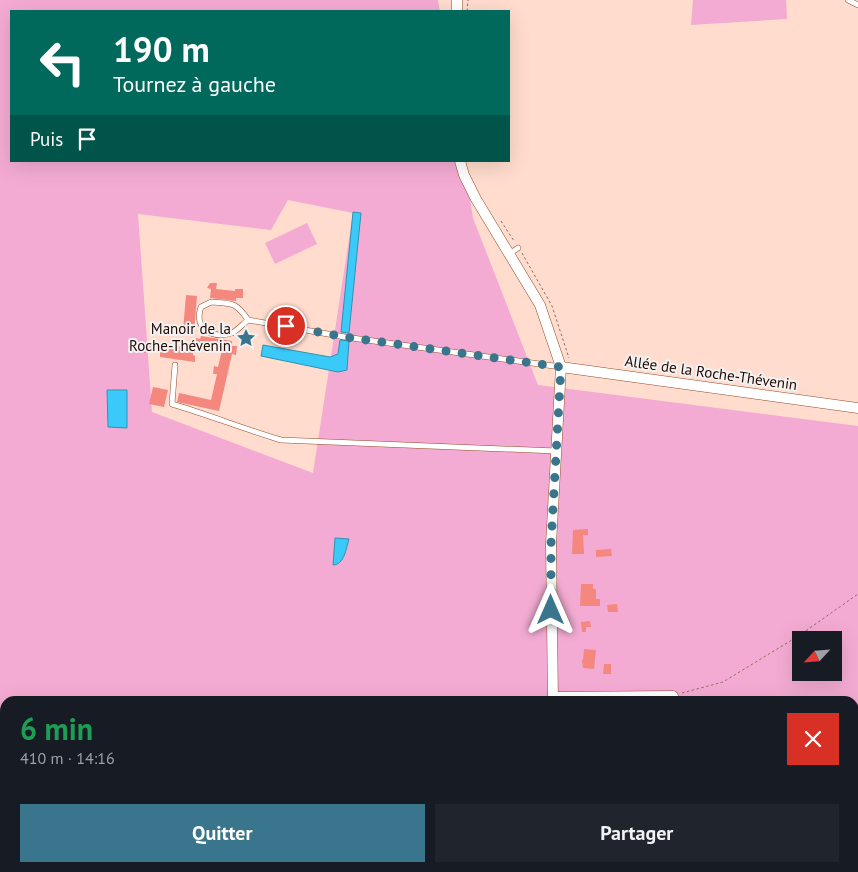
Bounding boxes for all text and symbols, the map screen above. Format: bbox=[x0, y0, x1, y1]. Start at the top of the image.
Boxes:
text: 190 m bbox=[113, 26, 210, 72]
icon: left bbox=[30, 30, 95, 95]
text: Tournez à gauche bbox=[113, 70, 276, 98]
icon: arrive bbox=[73, 125, 101, 153]
text: Puis bbox=[30, 127, 63, 151]
pin bbox=[265, 305, 307, 347]
icon: arrive bbox=[272, 312, 300, 340]
place label: Manoir de la Roche-Thévenin bbox=[129, 319, 231, 355]
place icon: Manoir de la Roche-Thévenin bbox=[235, 327, 257, 349]
street label: Allée de la Roche-Thévenin bbox=[624, 351, 799, 394]
position arrow bbox=[524, 583, 576, 635]
north arrow bbox=[792, 631, 842, 681]
map controls bbox=[792, 631, 842, 681]
text: 6 min bbox=[20, 709, 93, 748]
button: close bbox=[787, 713, 839, 765]
text: 410 m · 14:16 bbox=[20, 748, 115, 768]
button: Quitter bbox=[20, 804, 425, 862]
button: Partager bbox=[435, 804, 839, 862]

